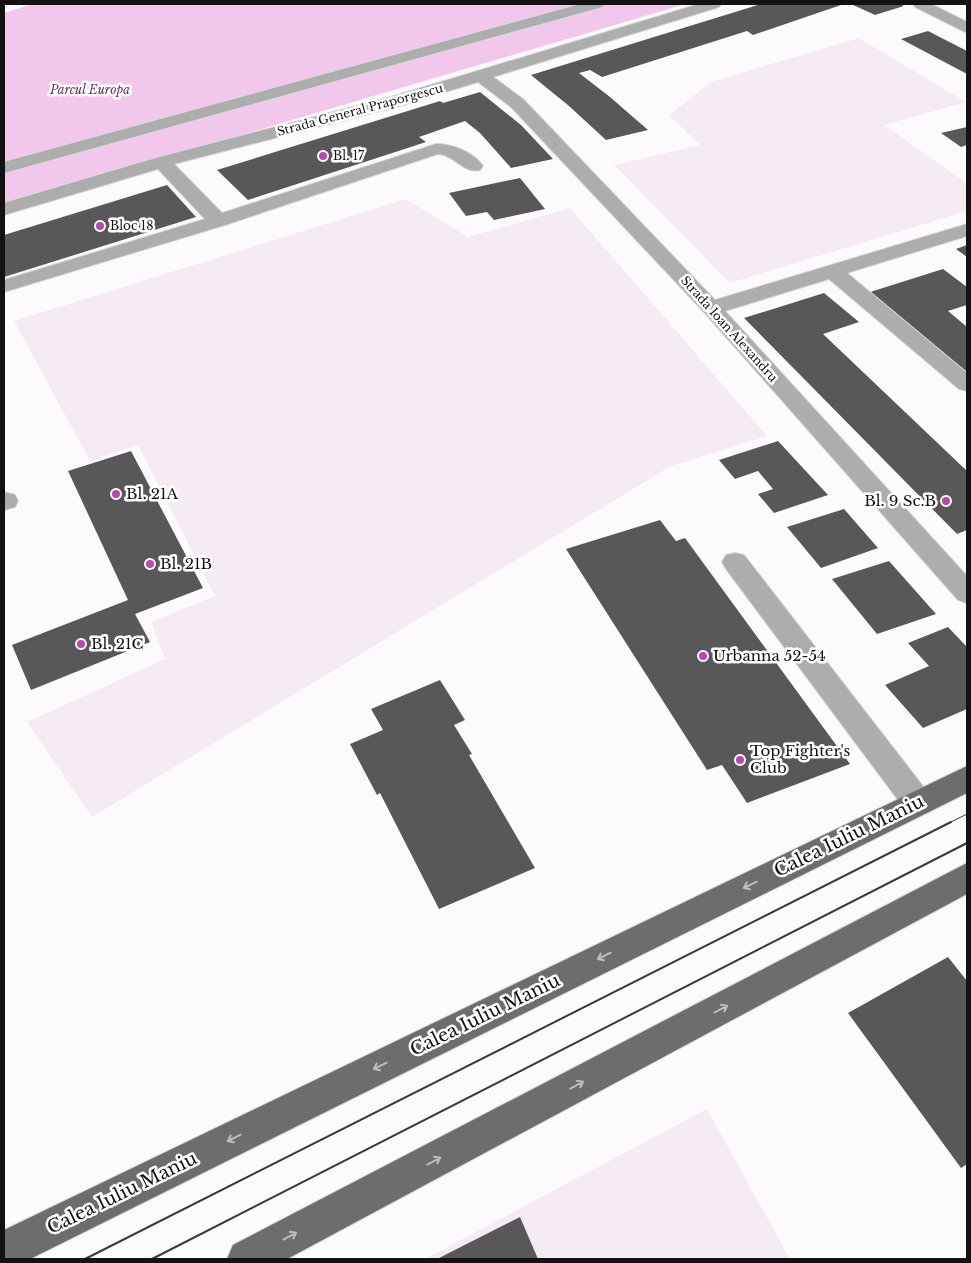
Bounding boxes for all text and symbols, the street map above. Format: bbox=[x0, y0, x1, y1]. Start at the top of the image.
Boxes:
street label: Strada General Praporgescu bbox=[275, 80, 444, 139]
park label: Parcul Europa bbox=[49, 82, 130, 97]
place label: Bl. 17 bbox=[333, 148, 365, 163]
marker: Bl. 17 bbox=[317, 150, 329, 162]
place label: Bloc 18 bbox=[110, 218, 153, 233]
marker: Bloc 18 bbox=[94, 220, 106, 232]
street label: Strada Ioan Alexandru bbox=[678, 273, 781, 385]
place label: Bl. 21A bbox=[126, 484, 179, 503]
marker: Bl. 21A bbox=[110, 488, 122, 500]
place label: Bl. 9 Sc.B bbox=[864, 491, 936, 510]
marker: Bl. 9 Sc.B bbox=[940, 495, 952, 507]
place label: Bl. 21B bbox=[160, 554, 212, 573]
marker: Bl. 21B bbox=[144, 558, 156, 570]
place label: Bl. 21C bbox=[91, 634, 144, 653]
marker: Bl. 21C bbox=[75, 638, 87, 650]
place label: Urbanna 52-54 bbox=[713, 646, 826, 665]
marker: Urbanna 52-54 bbox=[697, 650, 709, 662]
place label: Top Fighter's Club bbox=[750, 741, 851, 777]
marker: Top Fighter's Club bbox=[734, 754, 746, 766]
street label: Calea Iuliu Maniu bbox=[770, 790, 928, 882]
one-way arrow bbox=[743, 880, 758, 890]
one-way arrow bbox=[597, 952, 612, 961]
street label: Calea Iuliu Maniu bbox=[406, 969, 564, 1061]
one-way arrow bbox=[713, 1003, 728, 1013]
one-way arrow bbox=[373, 1062, 388, 1072]
one-way arrow bbox=[569, 1079, 584, 1089]
one-way arrow bbox=[227, 1134, 242, 1143]
street label: Calea Iuliu Maniu bbox=[43, 1147, 201, 1239]
one-way arrow bbox=[426, 1155, 440, 1165]
one-way arrow bbox=[282, 1231, 297, 1241]

